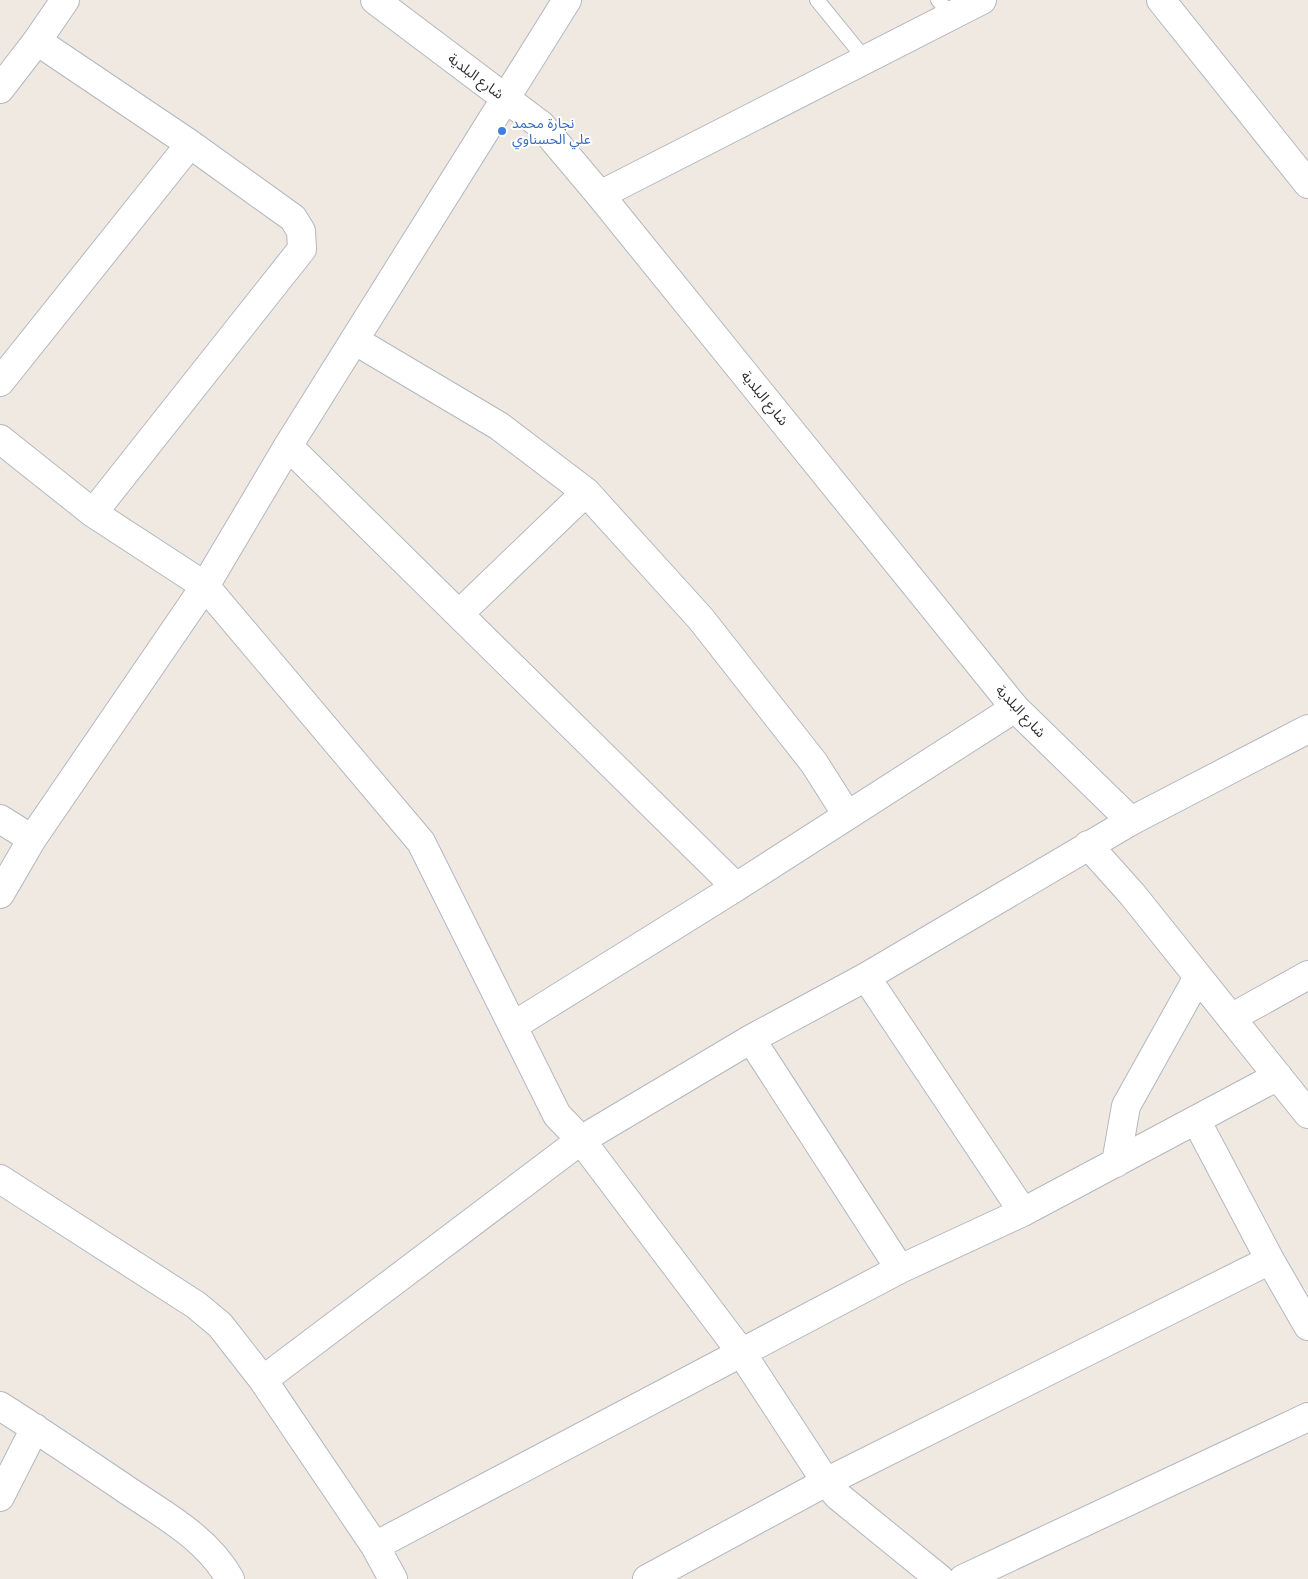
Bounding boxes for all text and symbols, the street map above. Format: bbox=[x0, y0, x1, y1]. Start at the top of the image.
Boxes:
street label: شارع البلدية bbox=[443, 50, 507, 104]
place label: نجارة محمد علي الحسناوي bbox=[512, 115, 591, 150]
marker: نجارة محمد علي الحسناوي bbox=[496, 125, 508, 137]
street label: شارع البلدية bbox=[736, 368, 792, 430]
street label: شارع البلدية bbox=[991, 682, 1049, 742]

